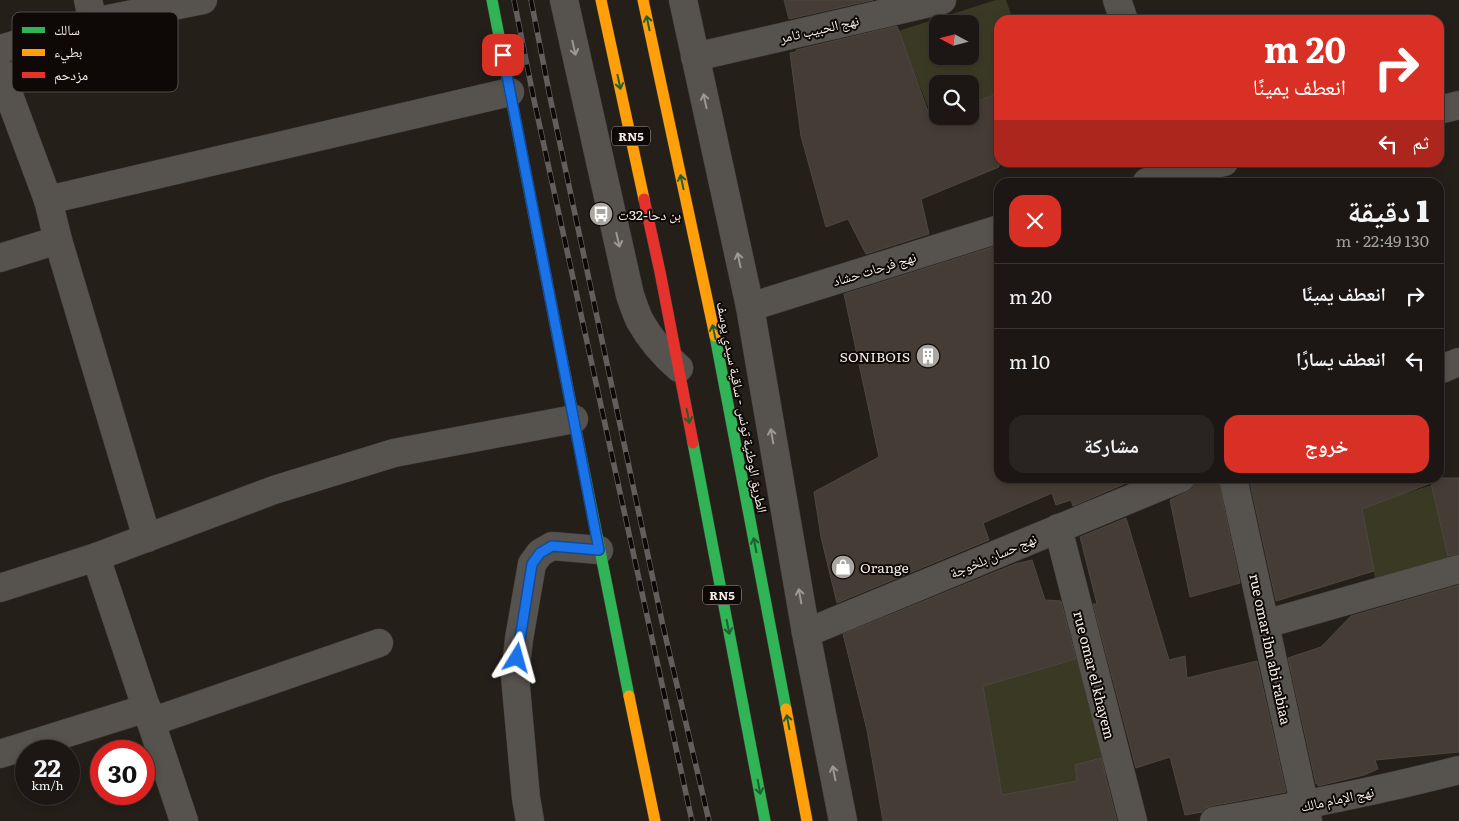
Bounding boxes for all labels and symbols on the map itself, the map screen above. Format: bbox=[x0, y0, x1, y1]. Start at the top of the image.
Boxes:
street label: نهج الحبيب ثامر bbox=[776, 9, 861, 48]
legend bbox=[12, 12, 178, 92]
one-way arrow bbox=[643, 15, 652, 31]
north arrow bbox=[929, 15, 979, 65]
text: سالك bbox=[54, 19, 80, 39]
pin bbox=[482, 34, 524, 76]
one-way arrow bbox=[570, 39, 579, 55]
text: بطيء bbox=[54, 41, 83, 64]
text: مزدحم bbox=[54, 64, 88, 85]
one-way arrow bbox=[615, 73, 624, 89]
one-way arrow bbox=[699, 93, 709, 109]
road number: RN5 bbox=[612, 126, 650, 146]
one-way arrow bbox=[677, 174, 686, 190]
bus stop icon: بن دحا-32ت bbox=[588, 201, 614, 227]
place label: بن دحا-32ت bbox=[618, 204, 681, 224]
one-way arrow bbox=[614, 232, 623, 248]
street label: نهج فرحات حشاد bbox=[830, 246, 919, 291]
one-way arrow bbox=[734, 252, 743, 268]
street label: الطريق الوطنية تونس - ساقية سيدي يوسف bbox=[710, 300, 773, 515]
one-way arrow bbox=[708, 324, 718, 340]
building icon: SONIBOIS bbox=[915, 343, 941, 369]
place label: SONIBOIS bbox=[840, 346, 910, 366]
one-way arrow bbox=[684, 408, 693, 424]
one-way arrow bbox=[767, 429, 777, 445]
street label: نهج حسان بلخوجة bbox=[947, 528, 1040, 583]
one-way arrow bbox=[750, 537, 759, 553]
shop icon: Orange bbox=[830, 554, 856, 580]
place label: Orange bbox=[860, 557, 909, 577]
street label: rue omar ibn abi rabiaa bbox=[1245, 572, 1297, 727]
road number: RN5 bbox=[703, 586, 741, 604]
one-way arrow bbox=[794, 589, 804, 605]
street label: rue omar el khayem bbox=[1069, 609, 1121, 742]
one-way arrow bbox=[724, 619, 734, 635]
position arrow bbox=[490, 631, 542, 683]
one-way arrow bbox=[783, 714, 793, 730]
speed limit sign: 30 bbox=[90, 740, 155, 805]
one-way arrow bbox=[829, 766, 838, 782]
one-way arrow bbox=[754, 778, 764, 794]
street label: نهج الإمام مالك bbox=[1298, 780, 1376, 817]

